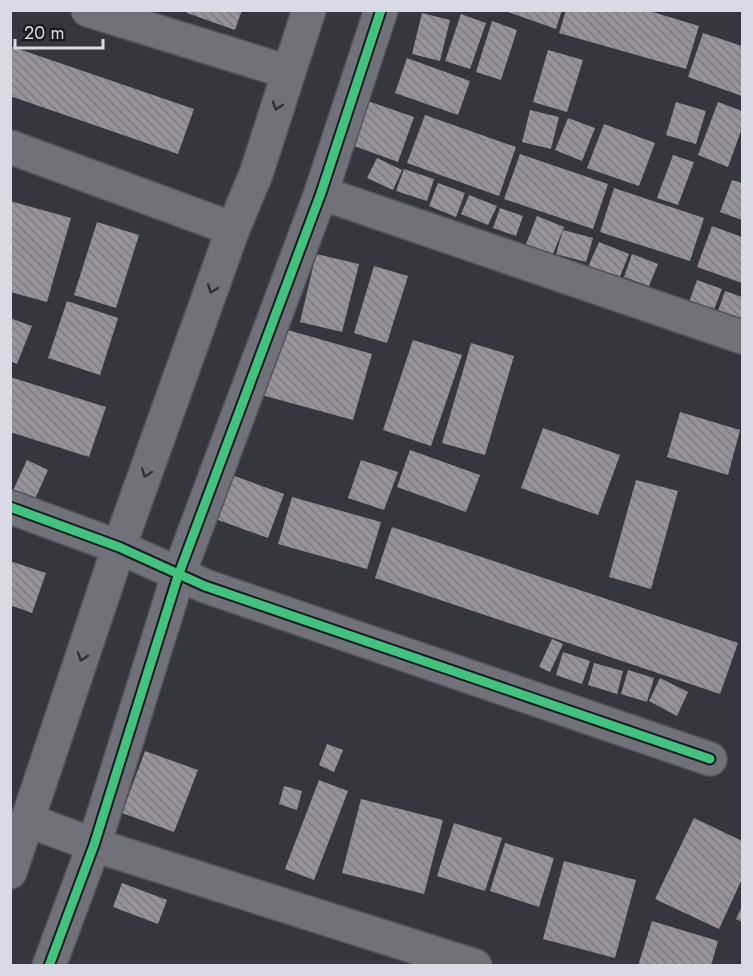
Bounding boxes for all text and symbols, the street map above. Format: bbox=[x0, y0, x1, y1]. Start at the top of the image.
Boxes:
scale bar bbox=[15, 12, 104, 50]
text: 20 m bbox=[24, 20, 64, 46]
one-way arrow bbox=[272, 100, 285, 111]
one-way arrow bbox=[206, 283, 219, 294]
one-way arrow bbox=[140, 467, 153, 478]
one-way arrow bbox=[77, 651, 89, 662]

